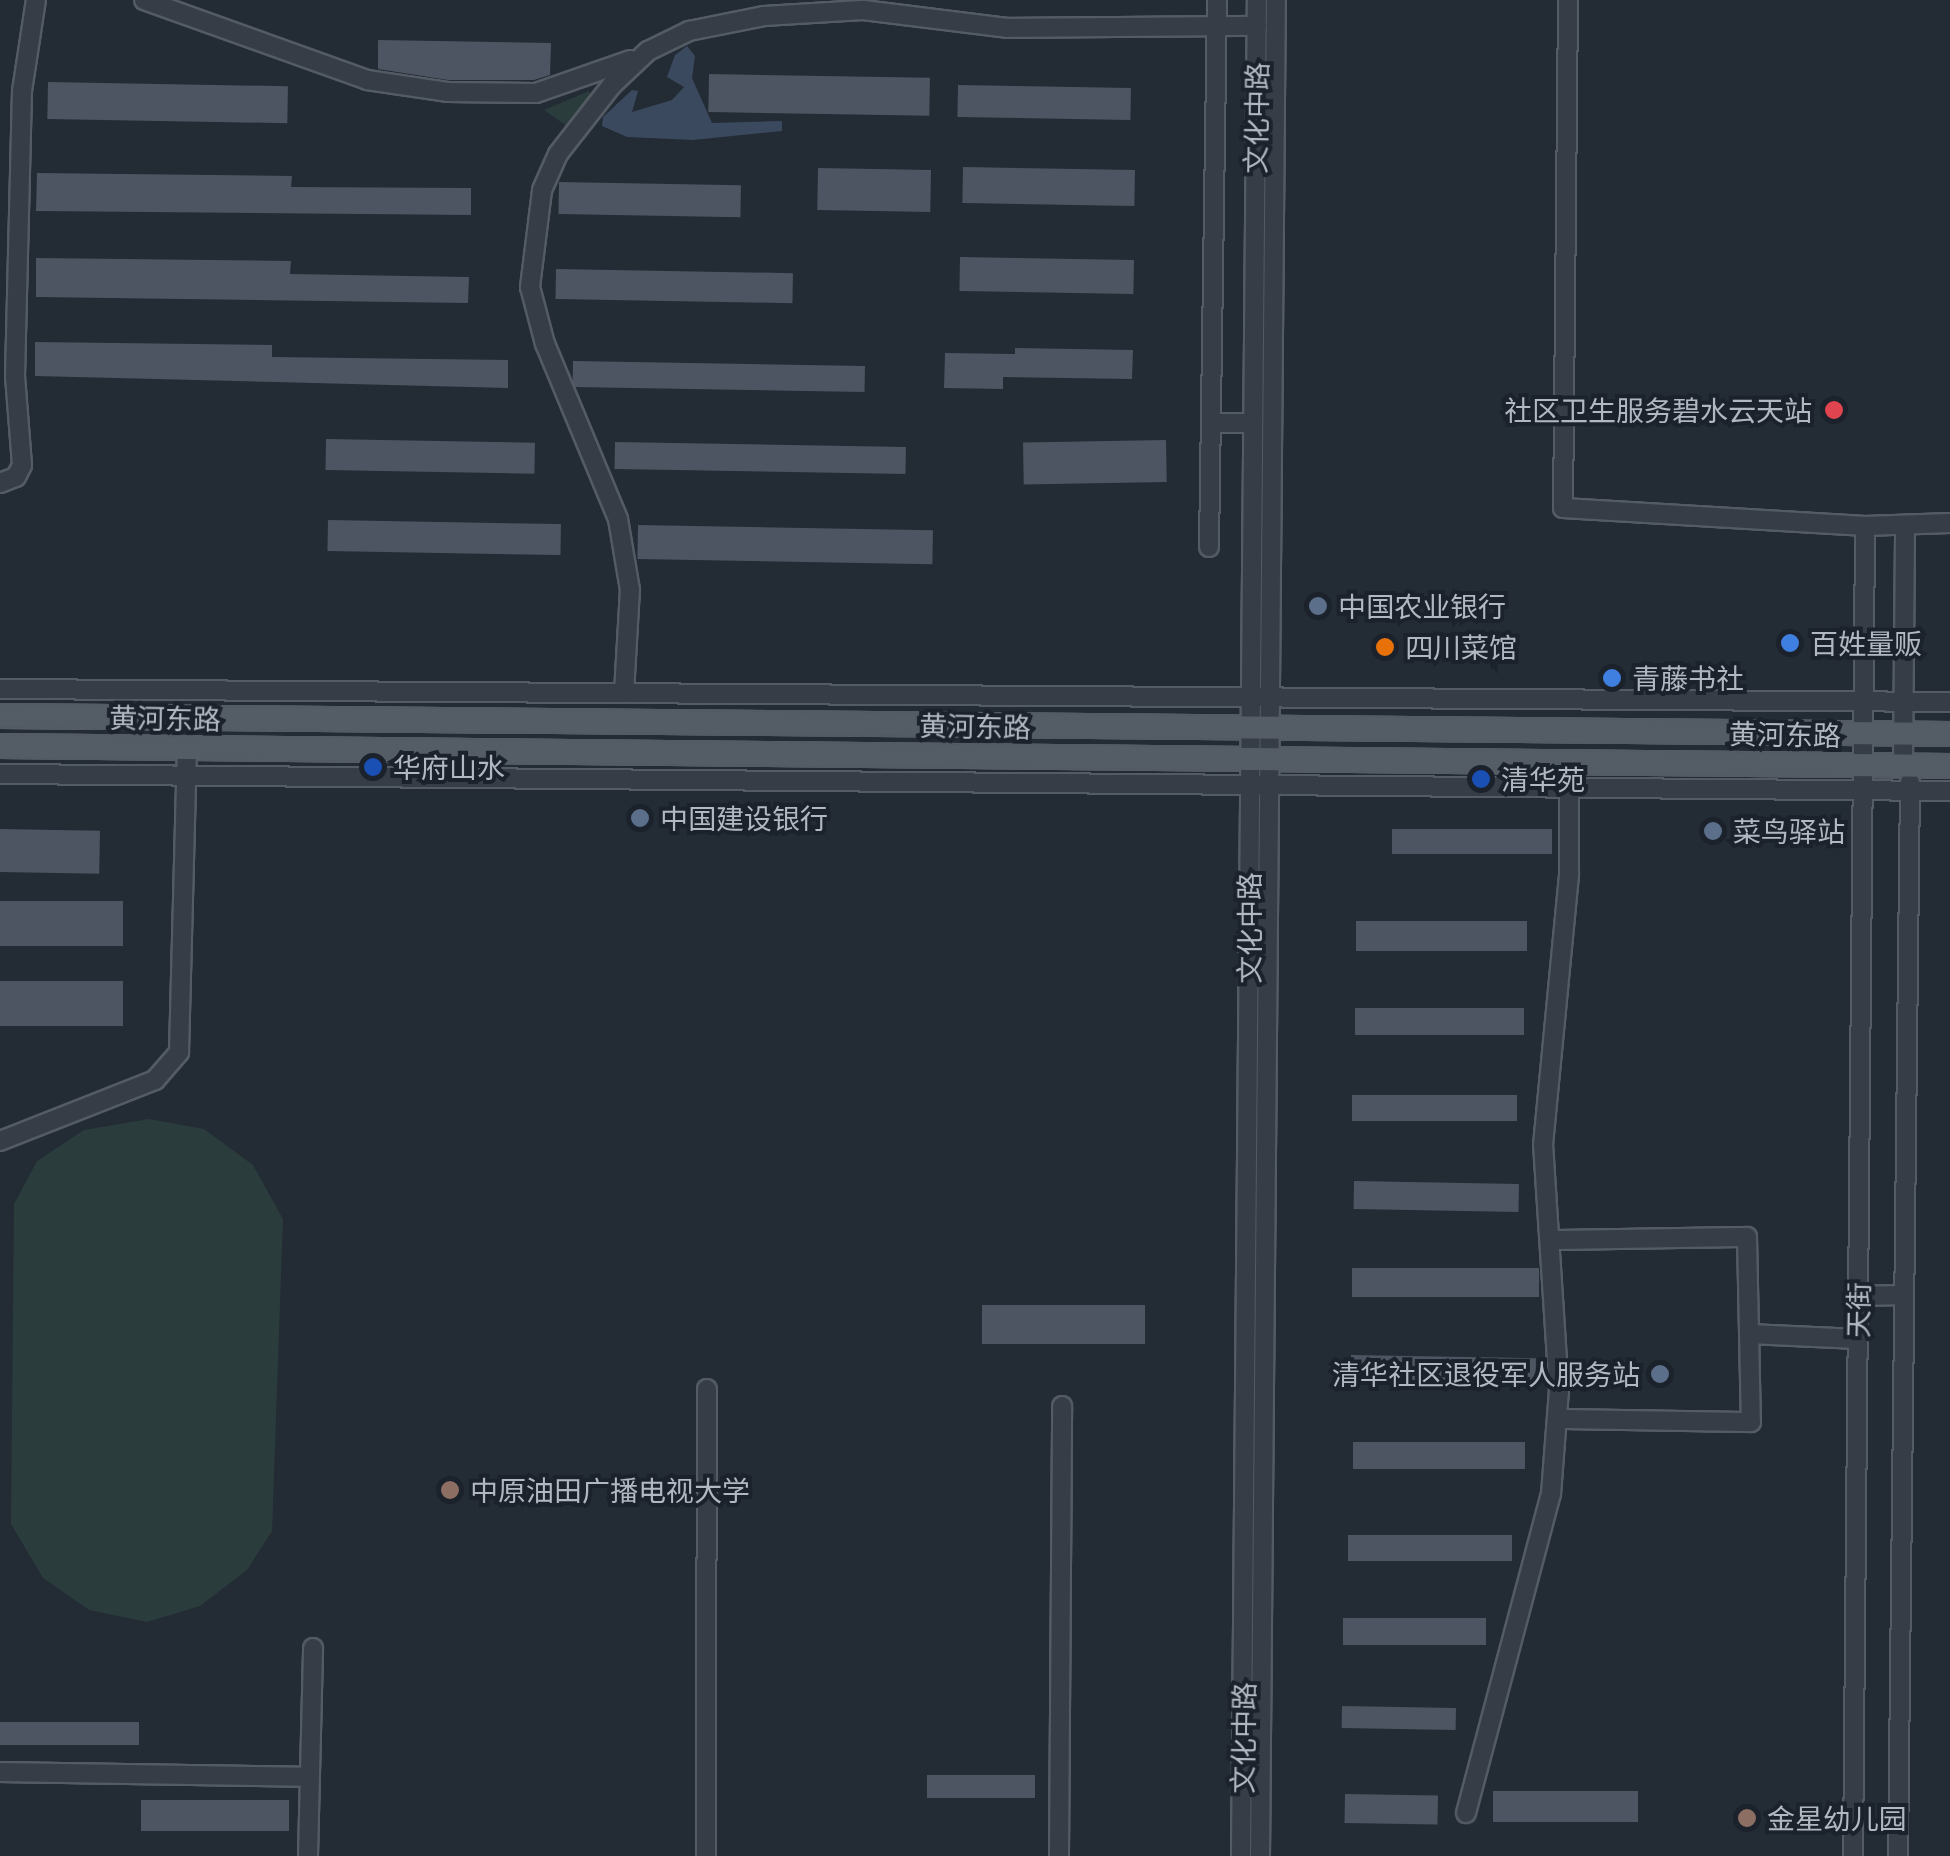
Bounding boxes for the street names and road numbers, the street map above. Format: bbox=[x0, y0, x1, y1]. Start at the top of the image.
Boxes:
street label: 文化中路 bbox=[1238, 62, 1274, 174]
street label: 黄河东路 bbox=[109, 700, 221, 736]
street label: 黄河东路 bbox=[919, 708, 1031, 744]
street label: 黄河东路 bbox=[1729, 716, 1841, 752]
street label: 文化中路 bbox=[1232, 872, 1266, 984]
street label: 天街 bbox=[1841, 1282, 1875, 1338]
street label: 文化中路 bbox=[1225, 1682, 1261, 1794]

